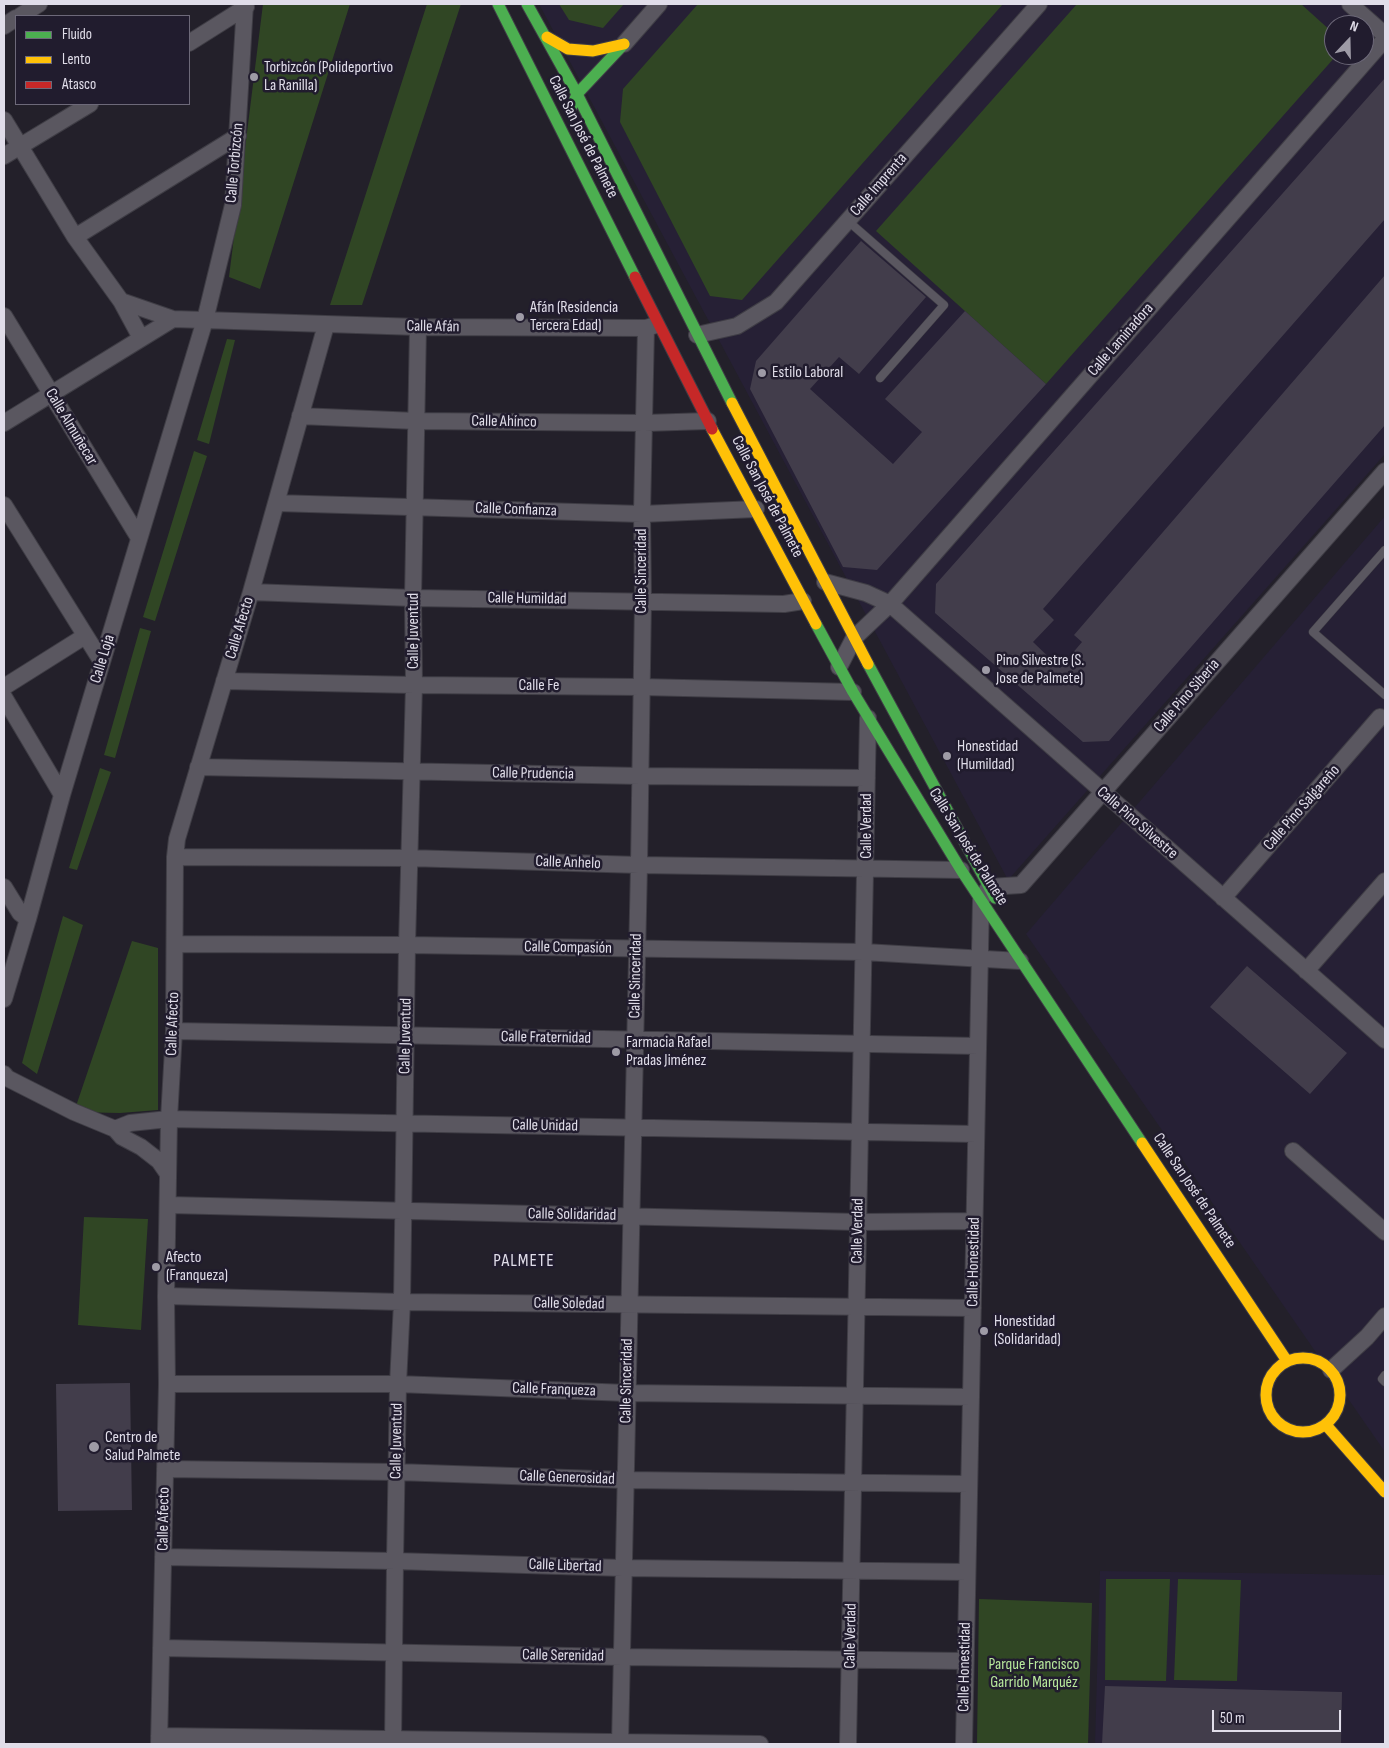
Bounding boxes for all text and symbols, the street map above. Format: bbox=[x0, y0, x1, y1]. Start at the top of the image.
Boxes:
legend bbox=[15, 15, 190, 105]
north arrow bbox=[1324, 15, 1374, 65]
text: N bbox=[1348, 17, 1361, 36]
text: Fluido bbox=[62, 25, 92, 44]
text: Lento bbox=[62, 50, 91, 69]
place label: Torbizcón (Polideportivo La Ranilla) bbox=[264, 58, 393, 96]
marker: Torbizcón (Polideportivo La Ranilla) bbox=[248, 71, 260, 83]
street label: Calle San José de Palmete bbox=[544, 73, 622, 201]
text: Atasco bbox=[62, 75, 96, 94]
street label: Calle Torbizcón bbox=[222, 122, 248, 204]
street label: Calle Imprenta bbox=[846, 149, 912, 221]
place label: Afán (Residencia Tercera Edad) bbox=[530, 298, 618, 336]
street label: Calle Laminadora bbox=[1084, 299, 1158, 381]
marker: Afán (Residencia Tercera Edad) bbox=[514, 311, 526, 323]
street label: Calle Afán bbox=[406, 317, 460, 337]
place label: Estilo Laboral bbox=[772, 363, 843, 383]
marker: Estilo Laboral bbox=[756, 367, 768, 379]
street label: Calle Almuñecar bbox=[41, 385, 101, 469]
street label: Calle Ahínco bbox=[471, 412, 537, 432]
street label: Calle San José de Palmete bbox=[727, 433, 807, 561]
street label: Calle Confianza bbox=[475, 499, 557, 521]
street label: Calle Sinceridad bbox=[632, 528, 652, 614]
street label: Calle Humildad bbox=[487, 589, 567, 609]
street label: Calle Juventud bbox=[404, 593, 424, 669]
street label: Calle Afecto bbox=[221, 595, 259, 661]
street label: Calle Loja bbox=[87, 632, 119, 686]
place label: Pino Silvestre (S. Jose de Palmete) bbox=[996, 651, 1084, 689]
street label: Calle Pino Siberia bbox=[1150, 655, 1224, 737]
marker: Pino Silvestre (S. Jose de Palmete) bbox=[980, 664, 992, 676]
street label: Calle Fe bbox=[519, 676, 559, 696]
place label: Honestidad (Humildad) bbox=[957, 737, 1018, 775]
marker: Honestidad (Humildad) bbox=[941, 750, 953, 762]
street label: Calle Pino Salgareño bbox=[1260, 761, 1344, 855]
street label: Calle Prudencia bbox=[492, 764, 574, 784]
street label: Calle Pino Silvestre bbox=[1093, 783, 1181, 863]
street label: Calle San José de Palmete bbox=[924, 785, 1012, 909]
street label: Calle Verdad bbox=[857, 793, 877, 859]
street label: Calle Anhelo bbox=[535, 852, 601, 874]
street label: Calle Sinceridad bbox=[626, 933, 646, 1019]
street label: Calle Compasión bbox=[524, 938, 612, 958]
street label: Calle Afecto bbox=[162, 992, 184, 1056]
street label: Calle Juventud bbox=[396, 998, 416, 1074]
street label: Calle Fraternidad bbox=[501, 1028, 591, 1048]
place label: Farmacia Rafael Pradas Jiménez bbox=[626, 1033, 710, 1071]
marker: Farmacia Rafael Pradas Jiménez bbox=[610, 1046, 622, 1058]
street label: Calle Unidad bbox=[512, 1116, 578, 1136]
street label: Calle San José de Palmete bbox=[1148, 1130, 1240, 1252]
street label: Calle Verdad bbox=[848, 1198, 868, 1264]
street label: Calle Solidaridad bbox=[528, 1205, 616, 1225]
street label: Calle Honestidad bbox=[964, 1217, 984, 1307]
place label: Afecto (Franqueza) bbox=[166, 1248, 228, 1286]
district label: PALMETE bbox=[492, 1250, 556, 1272]
marker: Afecto (Franqueza) bbox=[150, 1261, 162, 1273]
street label: Calle Soledad bbox=[533, 1294, 605, 1314]
place label: Honestidad (Solidaridad) bbox=[994, 1312, 1061, 1350]
marker: Honestidad (Solidaridad) bbox=[978, 1325, 990, 1337]
street label: Calle Sinceridad bbox=[617, 1338, 637, 1424]
street label: Calle Franqueza bbox=[512, 1379, 596, 1401]
street label: Calle Juventud bbox=[387, 1403, 407, 1479]
place label: Centro de Salud Palmete bbox=[105, 1428, 180, 1466]
marker: Centro de Salud Palmete bbox=[87, 1440, 101, 1454]
street label: Calle Generosidad bbox=[519, 1467, 615, 1489]
street label: Calle Afecto bbox=[154, 1487, 174, 1551]
street label: Calle Libertad bbox=[528, 1555, 602, 1577]
street label: Calle Verdad bbox=[841, 1603, 861, 1669]
street label: Calle Honestidad bbox=[955, 1622, 975, 1712]
street label: Calle Serenidad bbox=[522, 1646, 604, 1666]
park label: Parque Francisco Garrido Marquéz bbox=[989, 1655, 1079, 1693]
scale bar bbox=[1214, 1700, 1343, 1732]
text: 50 m bbox=[1220, 1709, 1245, 1728]

